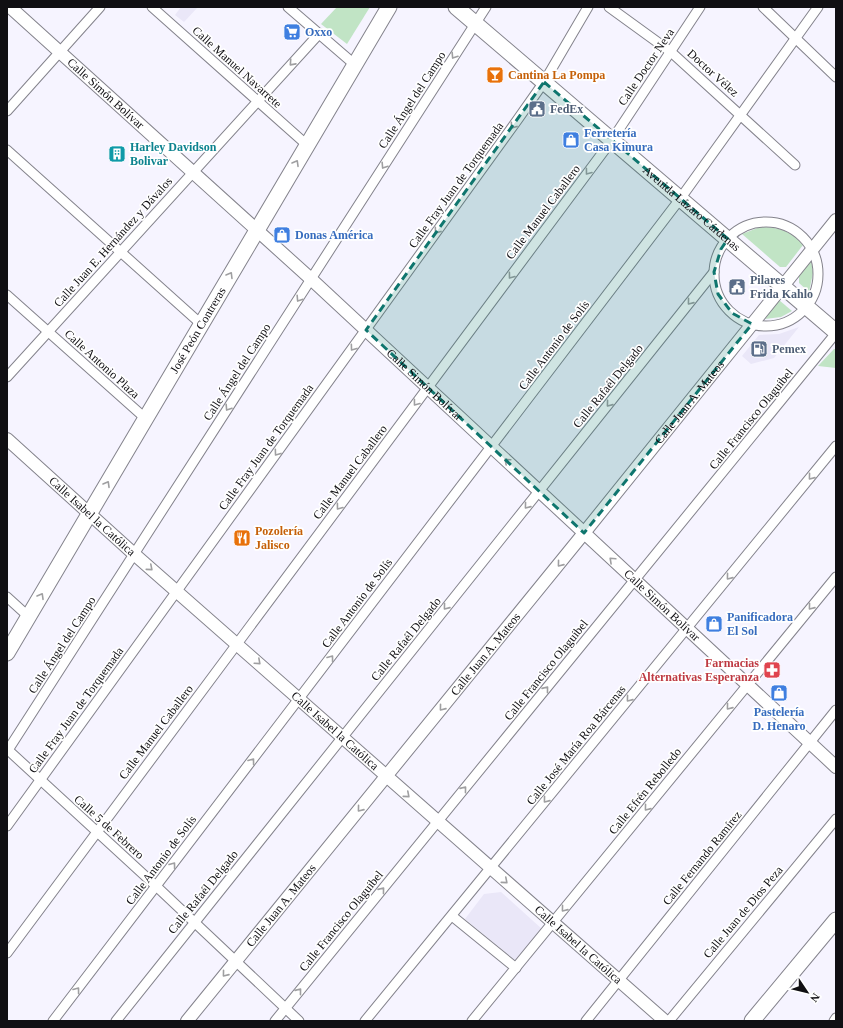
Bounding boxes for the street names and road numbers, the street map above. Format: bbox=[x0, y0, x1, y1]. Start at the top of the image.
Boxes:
street label: Calle Manuel Navarrete bbox=[189, 23, 285, 111]
street label: Calle Doctor Neva bbox=[615, 25, 677, 108]
street label: Doctor Vélez bbox=[685, 46, 741, 100]
street label: Calle Ángel del Campo bbox=[375, 49, 449, 151]
street label: Calle Simón Bolívar bbox=[64, 55, 147, 132]
street label: Calle Fray Juan de Torquemada bbox=[406, 119, 507, 251]
street label: Calle Manuel Caballero bbox=[503, 162, 583, 262]
street label: Avenida Lázaro Cárdenas bbox=[640, 163, 743, 254]
street label: Calle Juan E. Hernández y Dávalos bbox=[51, 174, 175, 310]
street label: José Peón Contreras bbox=[167, 284, 229, 376]
street label: Calle Antonio de Solís bbox=[516, 297, 592, 392]
street label: Calle Ángel del Campo bbox=[200, 321, 274, 423]
street label: Calle Antonio Plaza bbox=[62, 327, 143, 402]
street label: Calle Rafaél Delgado bbox=[570, 341, 646, 431]
street label: Calle Simón Bolívar bbox=[384, 346, 466, 423]
street label: Calle Juan A. Mateos bbox=[652, 358, 727, 447]
street label: Calle Francisco Olaguibel bbox=[706, 365, 796, 472]
street label: Calle Fray Juan de Torquemada bbox=[216, 381, 317, 513]
street label: Calle Manuel Caballero bbox=[310, 422, 390, 522]
street label: Calle Isabel la Católica bbox=[46, 474, 139, 559]
street label: Calle Antonio de Solís bbox=[319, 555, 395, 650]
street label: Calle Simón Bolívar bbox=[621, 567, 703, 644]
street label: Calle Ángel del Campo bbox=[25, 594, 99, 696]
street label: Calle Rafaél Delgado bbox=[368, 594, 444, 684]
street label: Calle Juan A. Mateos bbox=[448, 610, 524, 698]
street label: Calle Francisco Olaguibel bbox=[501, 616, 591, 723]
street label: Calle Fray Juan de Torquemada bbox=[26, 644, 127, 776]
street label: Calle Manuel Caballero bbox=[116, 682, 196, 782]
street label: Calle José María Roa Bárcenas bbox=[523, 682, 629, 808]
street label: Calle Isabel la Católica bbox=[288, 689, 382, 773]
street label: Calle Efrén Rebolledo bbox=[606, 745, 684, 837]
street label: Calle 5 de Febrero bbox=[71, 792, 147, 862]
street label: Calle Fernando Ramírez bbox=[660, 808, 744, 908]
street label: Calle Antonio de Solís bbox=[123, 812, 199, 907]
street label: Calle Rafaél Delgado bbox=[165, 847, 241, 937]
street label: Calle Juan A. Mateos bbox=[243, 861, 319, 950]
street label: Calle Juan de Dios Peza bbox=[700, 863, 786, 961]
street label: Calle Francisco Olaguibel bbox=[296, 867, 386, 974]
street label: Calle Isabel la Católica bbox=[532, 903, 625, 987]

